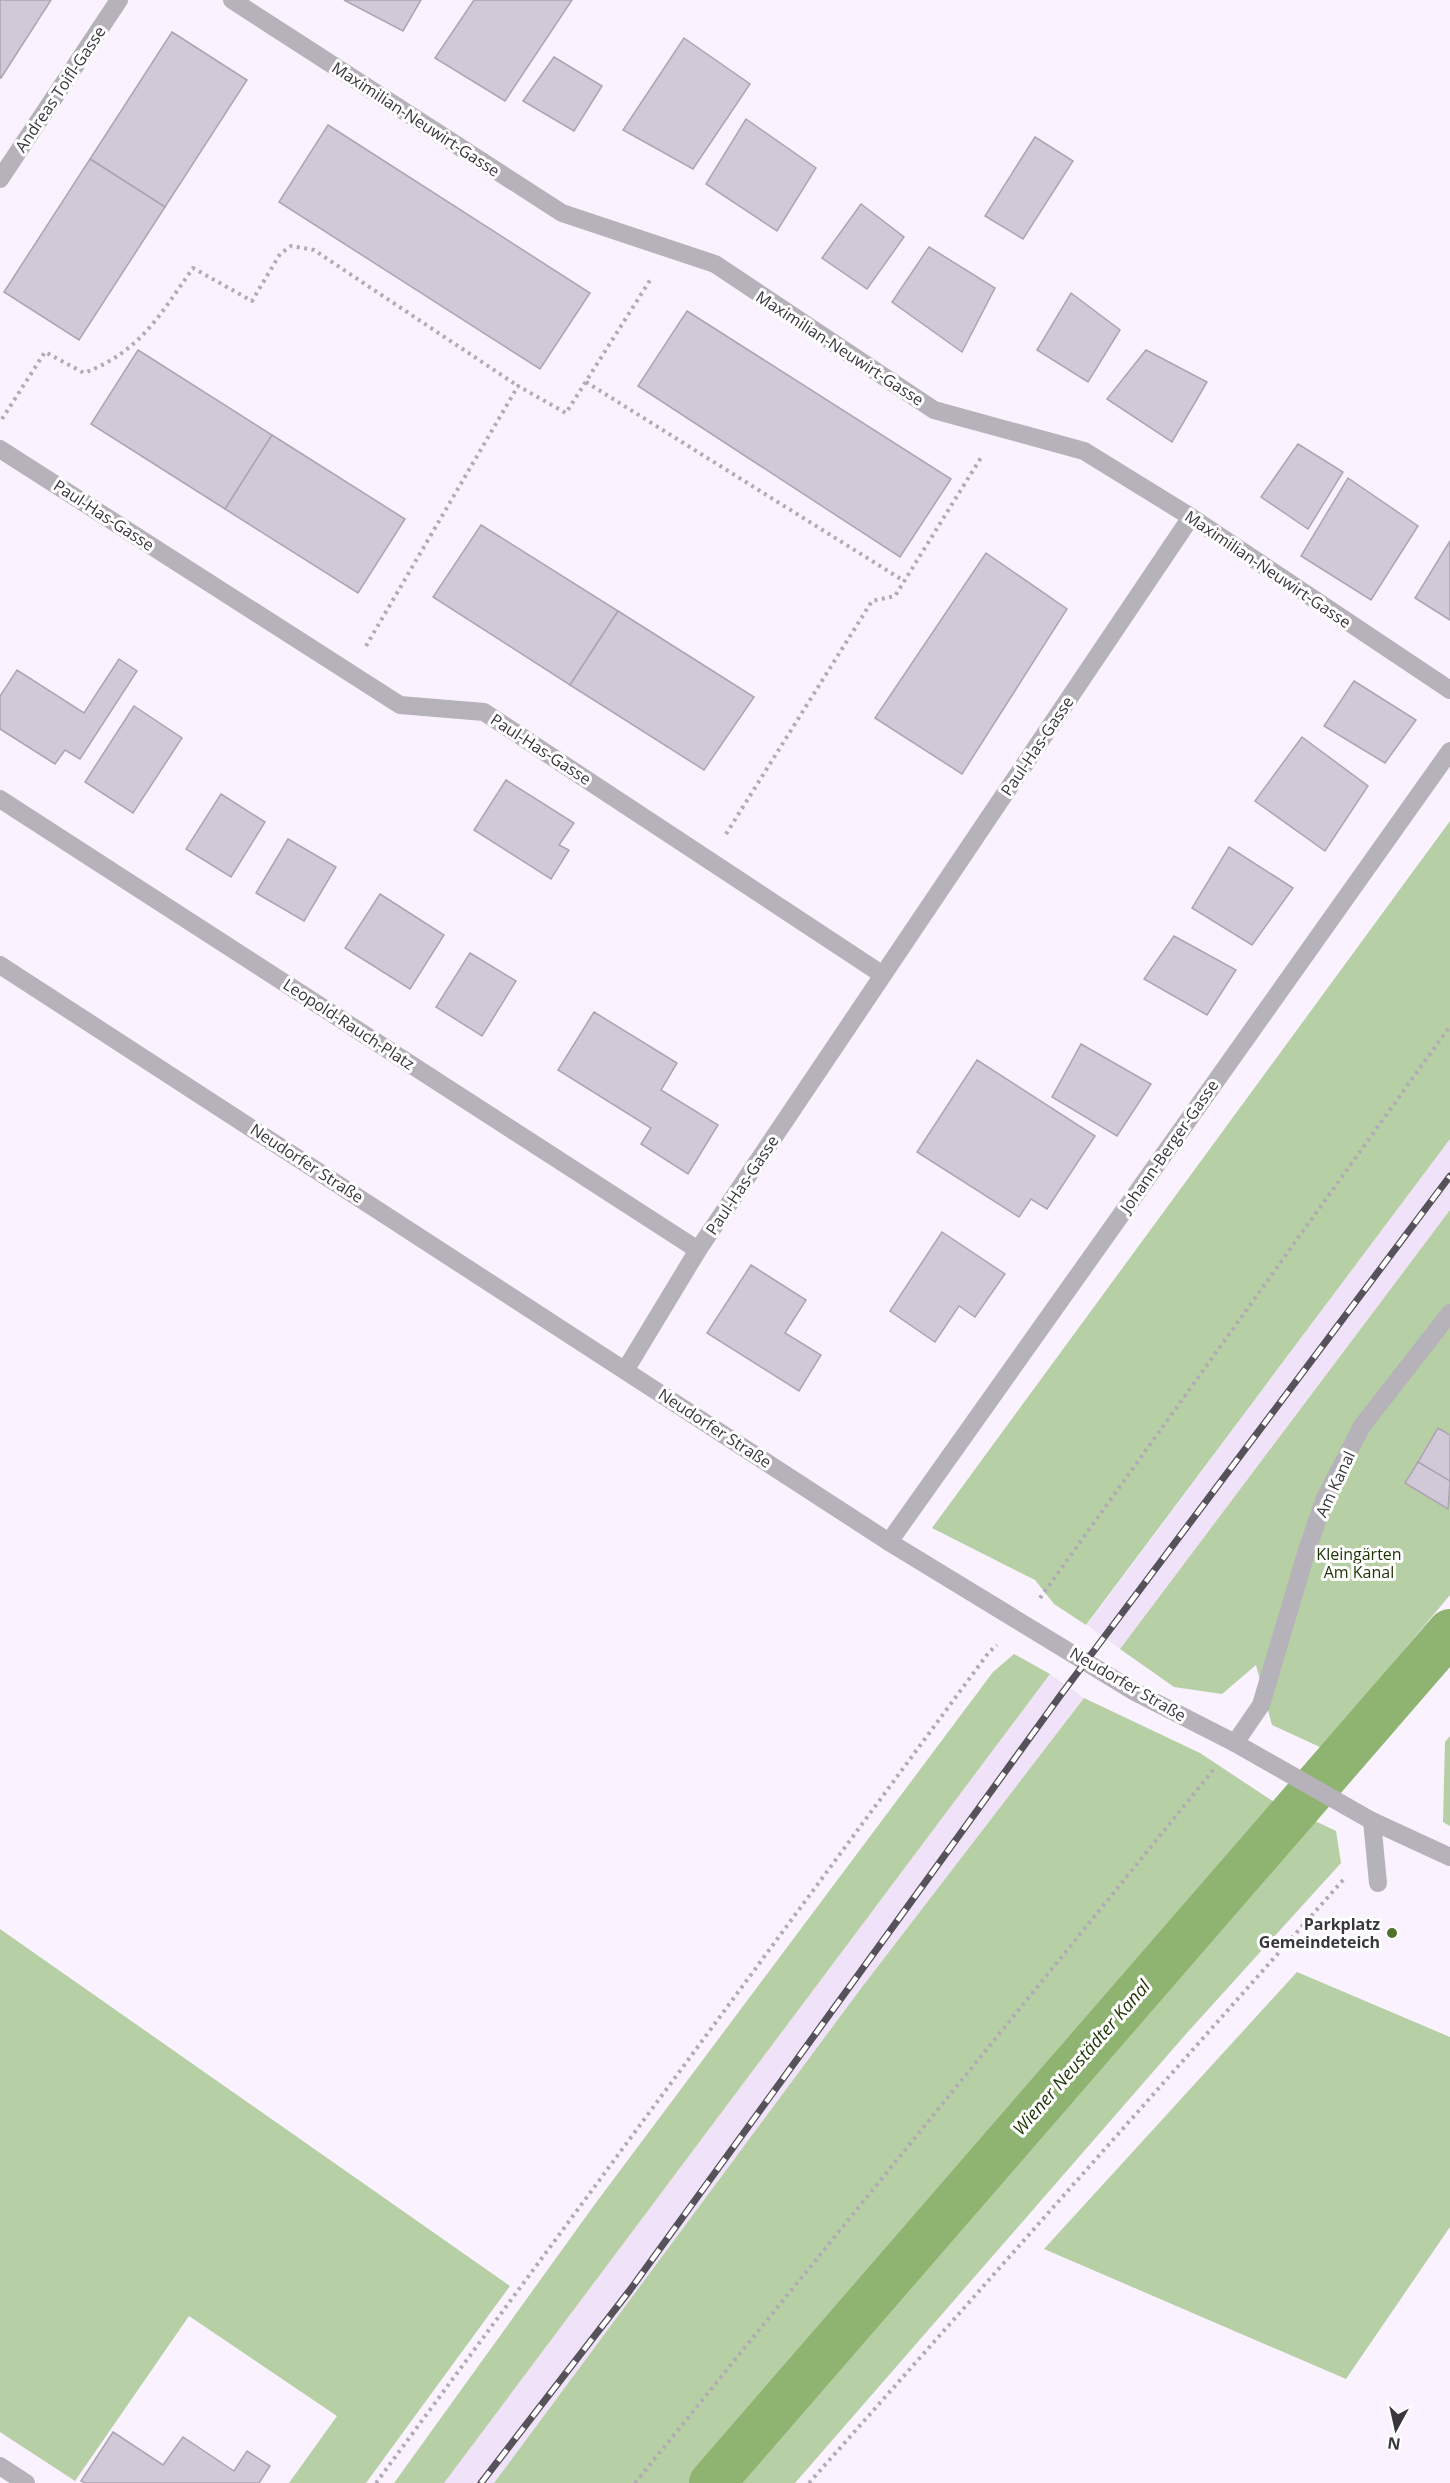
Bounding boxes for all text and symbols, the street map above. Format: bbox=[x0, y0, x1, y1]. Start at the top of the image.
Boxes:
street label: Andreas Toifl-Gasse bbox=[10, 22, 110, 156]
street label: Maximilian-Neuwirt-Gasse bbox=[328, 56, 504, 182]
street label: Maximilian-Neuwirt-Gasse bbox=[752, 285, 928, 411]
street label: Paul-Has-Gasse bbox=[49, 474, 159, 556]
street label: Maximilian-Neuwirt-Gasse bbox=[1181, 505, 1355, 633]
street label: Paul-Has-Gasse bbox=[996, 692, 1078, 800]
street label: Paul-Has-Gasse bbox=[486, 708, 596, 790]
street label: Leopold-Rauch-Platz bbox=[279, 973, 419, 1075]
street label: Johann-Berger-Gasse bbox=[1114, 1075, 1223, 1218]
street label: Neudorfer Straße bbox=[246, 1118, 368, 1208]
street label: Paul-Has-Gasse bbox=[701, 1131, 783, 1239]
street label: Neudorfer Straße bbox=[654, 1383, 776, 1473]
street label: Am Kanal bbox=[1310, 1447, 1360, 1521]
park label: Kleingärten Am Kanal bbox=[1316, 1543, 1402, 1583]
street label: Neudorfer Straße bbox=[1066, 1642, 1190, 1726]
place label: Parkplatz Gemeindeteich bbox=[1259, 1913, 1380, 1953]
marker: Parkplatz Gemeindeteich bbox=[1385, 1926, 1399, 1940]
water label: Wiener Neustädter Kanal bbox=[1007, 1974, 1155, 2140]
north arrow bbox=[1366, 2399, 1426, 2459]
text: N bbox=[1386, 2432, 1402, 2456]

